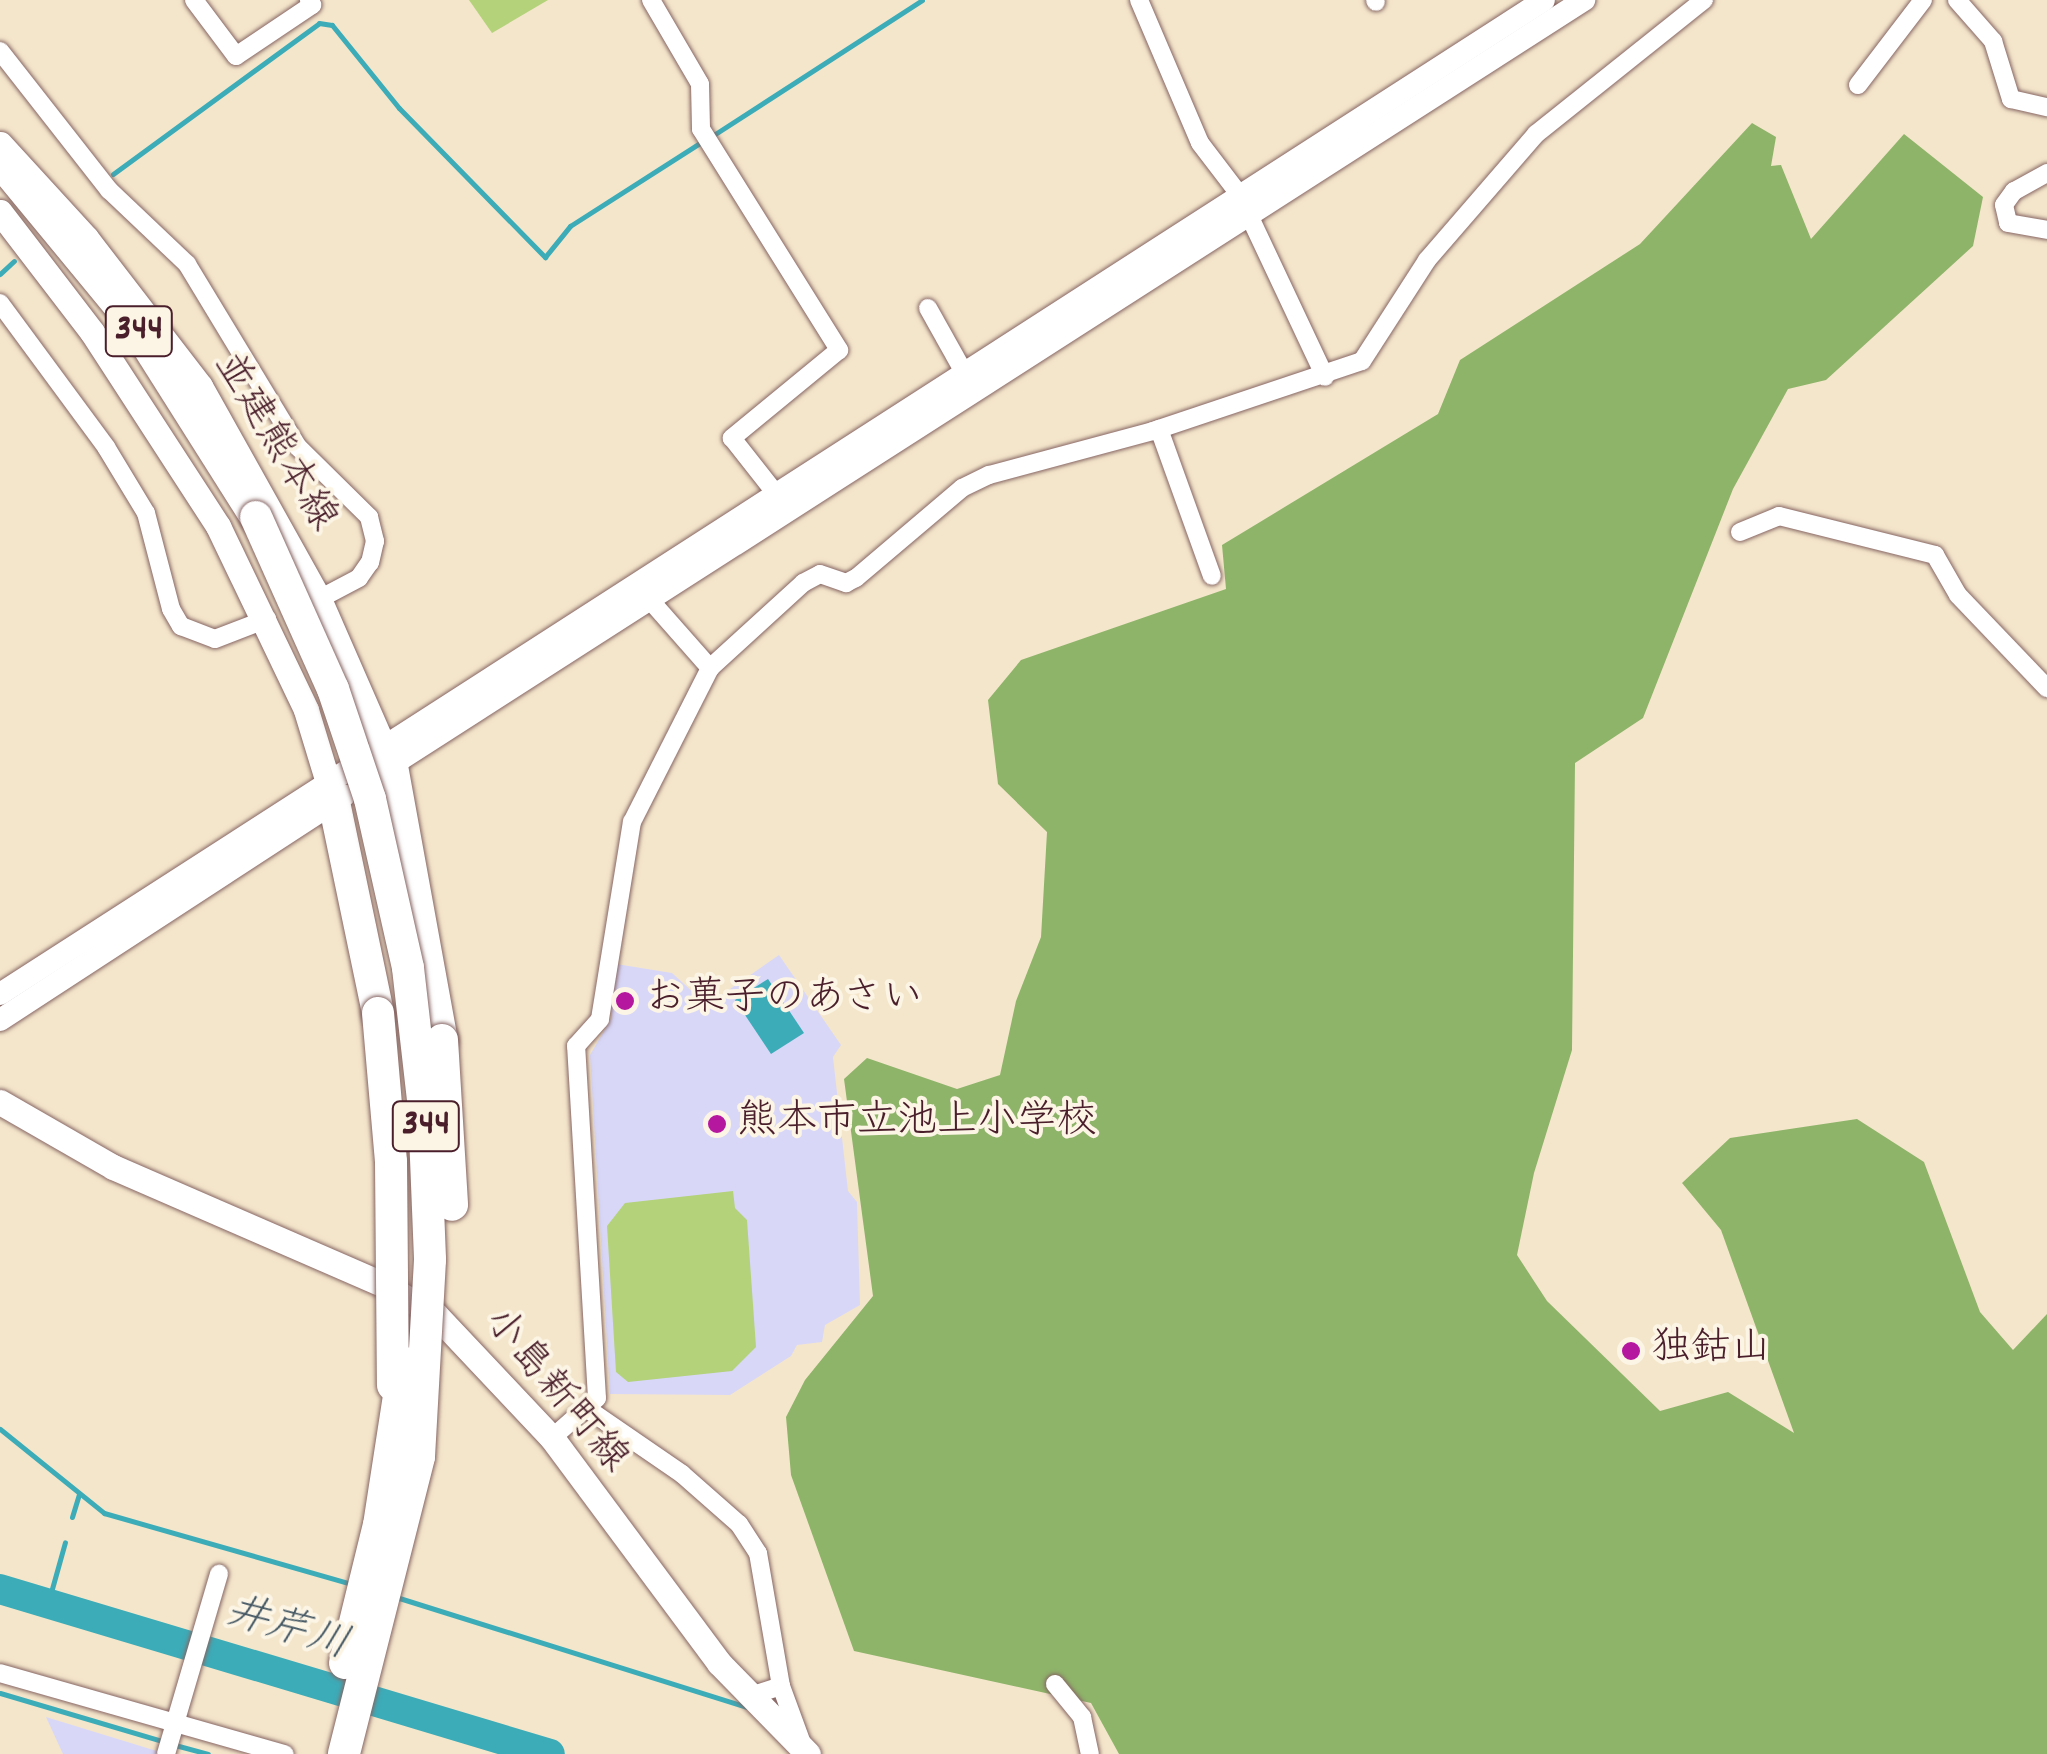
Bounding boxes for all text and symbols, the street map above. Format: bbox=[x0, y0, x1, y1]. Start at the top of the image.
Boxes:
road number: 344 bbox=[104, 298, 174, 364]
street label: 並建熊本線 bbox=[201, 345, 345, 541]
place label: お菓子のあさい bbox=[645, 977, 925, 1025]
marker: お菓子のあさい bbox=[614, 990, 636, 1012]
road number: 344 bbox=[391, 1093, 461, 1159]
place label: 熊本市立池上小学校 bbox=[737, 1100, 1097, 1148]
marker: 熊本市立池上小学校 bbox=[706, 1113, 728, 1135]
street label: 小島新町線 bbox=[471, 1300, 637, 1484]
place label: 独鈷山 bbox=[1651, 1327, 1771, 1375]
marker: 独鈷山 bbox=[1620, 1340, 1642, 1362]
water label: 井芹川 bbox=[219, 1588, 355, 1674]

